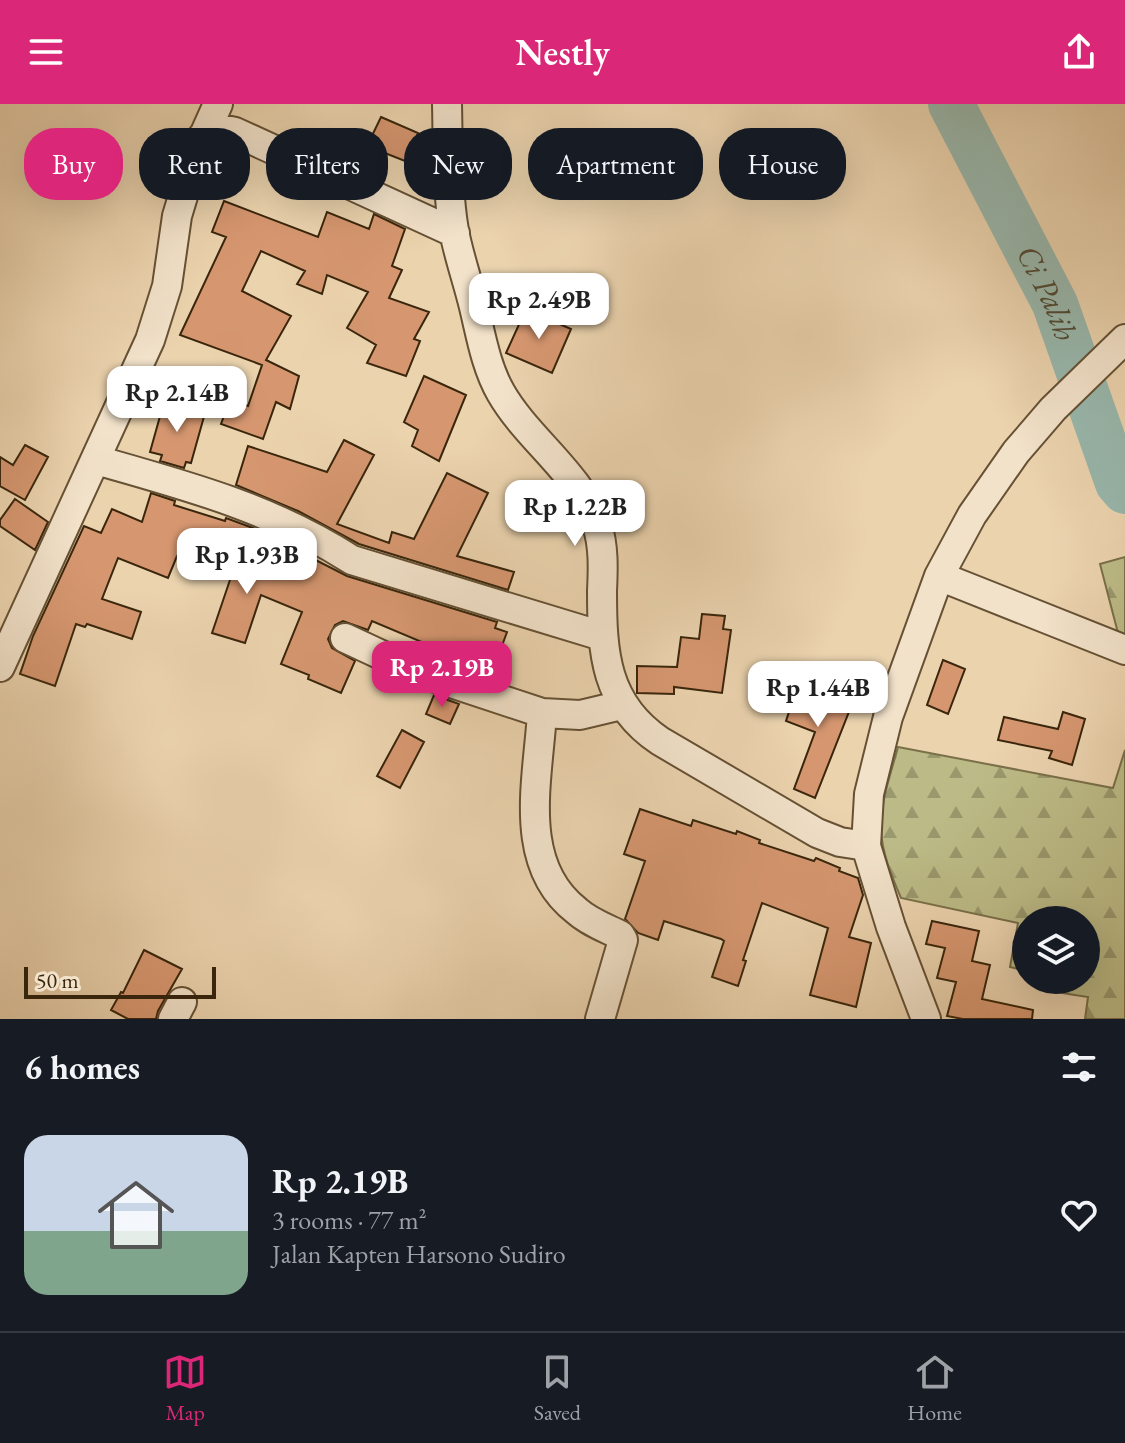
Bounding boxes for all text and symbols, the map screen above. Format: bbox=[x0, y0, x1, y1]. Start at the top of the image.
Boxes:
text: Nestly bbox=[515, 29, 610, 76]
icon: menu bbox=[24, 30, 68, 74]
icon: share bbox=[1057, 30, 1101, 74]
chip: Buy bbox=[24, 128, 123, 200]
chip: Rent bbox=[139, 128, 250, 200]
chip: Filters bbox=[266, 128, 388, 200]
chip: New bbox=[404, 128, 512, 200]
chip: Apartment bbox=[528, 128, 703, 200]
chip: House bbox=[719, 128, 846, 200]
water label: Ci Palih bbox=[1007, 238, 1087, 346]
pin: Rp 2.49B bbox=[456, 273, 622, 341]
text: Rp 2.49B bbox=[487, 282, 591, 316]
pin: Rp 2.14B bbox=[94, 366, 260, 434]
text: Rp 2.14B bbox=[125, 375, 229, 409]
pin: Rp 1.22B bbox=[492, 480, 658, 548]
text: Rp 1.22B bbox=[523, 489, 627, 523]
pin: Rp 1.93B bbox=[164, 528, 330, 596]
text: Rp 1.93B bbox=[195, 537, 299, 571]
pin: Rp 2.19B bbox=[359, 641, 525, 709]
text: Rp 2.19B bbox=[390, 650, 494, 684]
pin: Rp 1.44B bbox=[735, 661, 901, 729]
text: Rp 1.44B bbox=[766, 670, 870, 704]
map controls bbox=[1012, 906, 1100, 994]
button: layers bbox=[1012, 906, 1100, 994]
scale bar bbox=[24, 963, 216, 999]
text: 50 m bbox=[36, 966, 79, 995]
text: 6 homes bbox=[24, 1045, 140, 1089]
icon: filters bbox=[1057, 1045, 1101, 1089]
text: Rp 2.19B bbox=[272, 1159, 408, 1203]
icon: home bbox=[88, 1167, 184, 1263]
icon: heart bbox=[1057, 1193, 1101, 1237]
text: 3 rooms · 77 m² bbox=[272, 1203, 427, 1237]
text: Jalan Kapten Harsono Sudiro bbox=[272, 1237, 566, 1271]
tab: Map bbox=[163, 1350, 207, 1427]
tab: Saved bbox=[534, 1350, 581, 1427]
tab: Home bbox=[907, 1350, 962, 1427]

